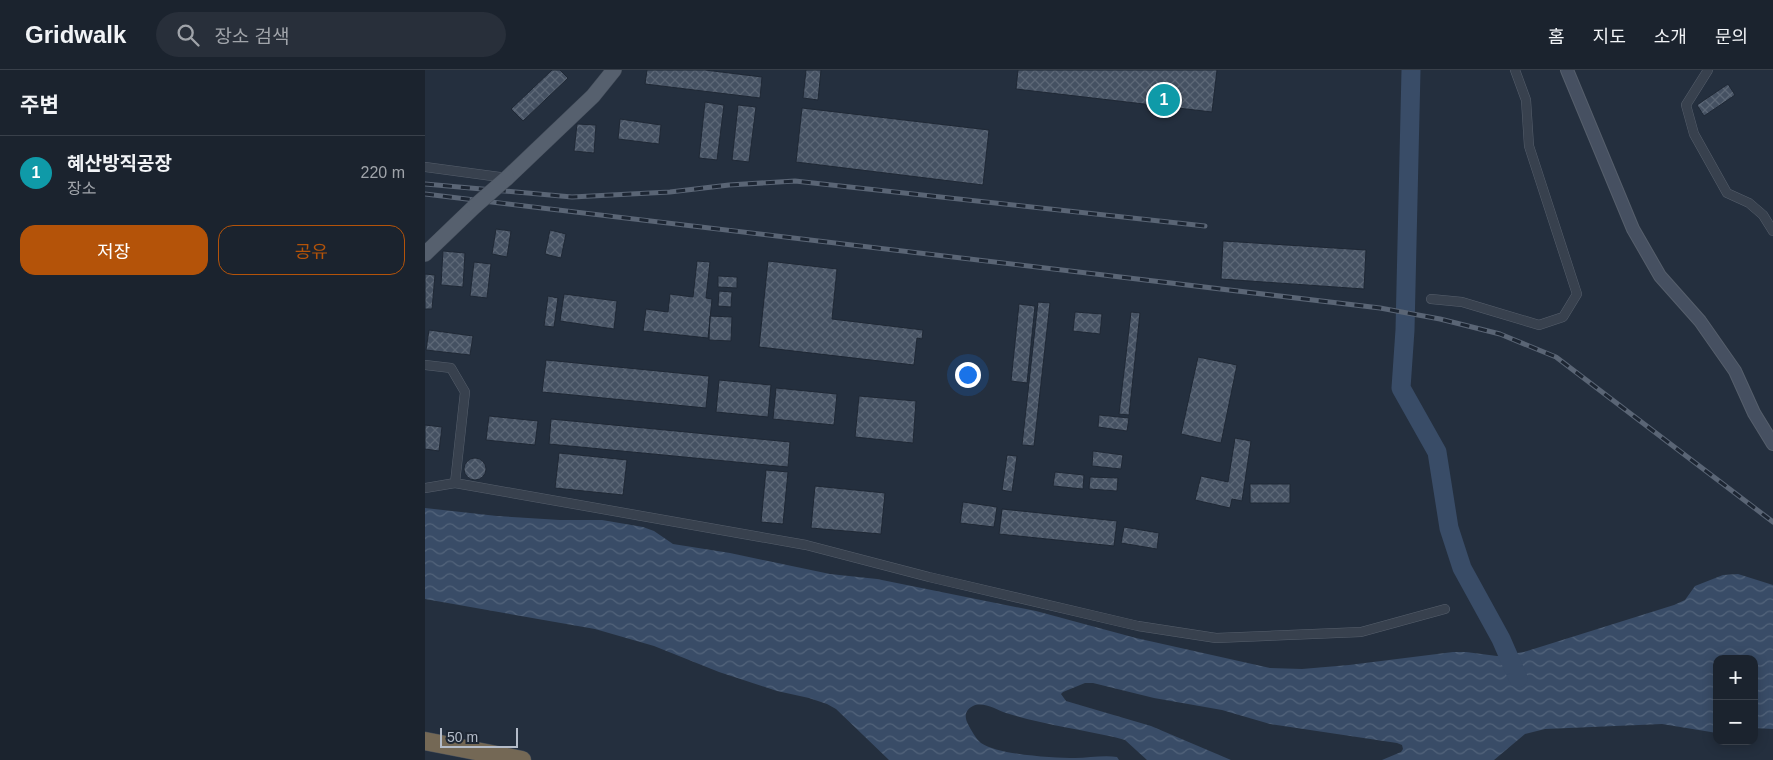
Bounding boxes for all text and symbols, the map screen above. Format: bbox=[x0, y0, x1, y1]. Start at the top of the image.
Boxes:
search box bbox=[156, 12, 506, 57]
text: Gridwalk bbox=[25, 21, 126, 48]
icon: search bbox=[174, 21, 202, 49]
text: 장소 검색 bbox=[214, 26, 290, 47]
text: 홈 bbox=[1548, 27, 1565, 47]
text: 지도 bbox=[1593, 27, 1626, 47]
text: 소개 bbox=[1654, 27, 1687, 47]
text: 문의 bbox=[1715, 27, 1748, 47]
pin: 1 bbox=[1148, 81, 1180, 119]
text: 주변 bbox=[20, 93, 59, 116]
text: 혜산방직공장 bbox=[67, 153, 172, 174]
text: 1 bbox=[32, 164, 40, 181]
text: 220 m bbox=[361, 164, 405, 181]
text: 장소 bbox=[67, 180, 96, 197]
button: 저장 bbox=[20, 225, 208, 275]
button: 공유 bbox=[218, 225, 405, 275]
your location bbox=[955, 362, 981, 388]
map controls bbox=[1713, 655, 1758, 745]
button: + bbox=[1713, 655, 1758, 700]
button: − bbox=[1713, 700, 1758, 745]
scale bar bbox=[440, 725, 517, 748]
text: 50 m bbox=[447, 729, 478, 745]

